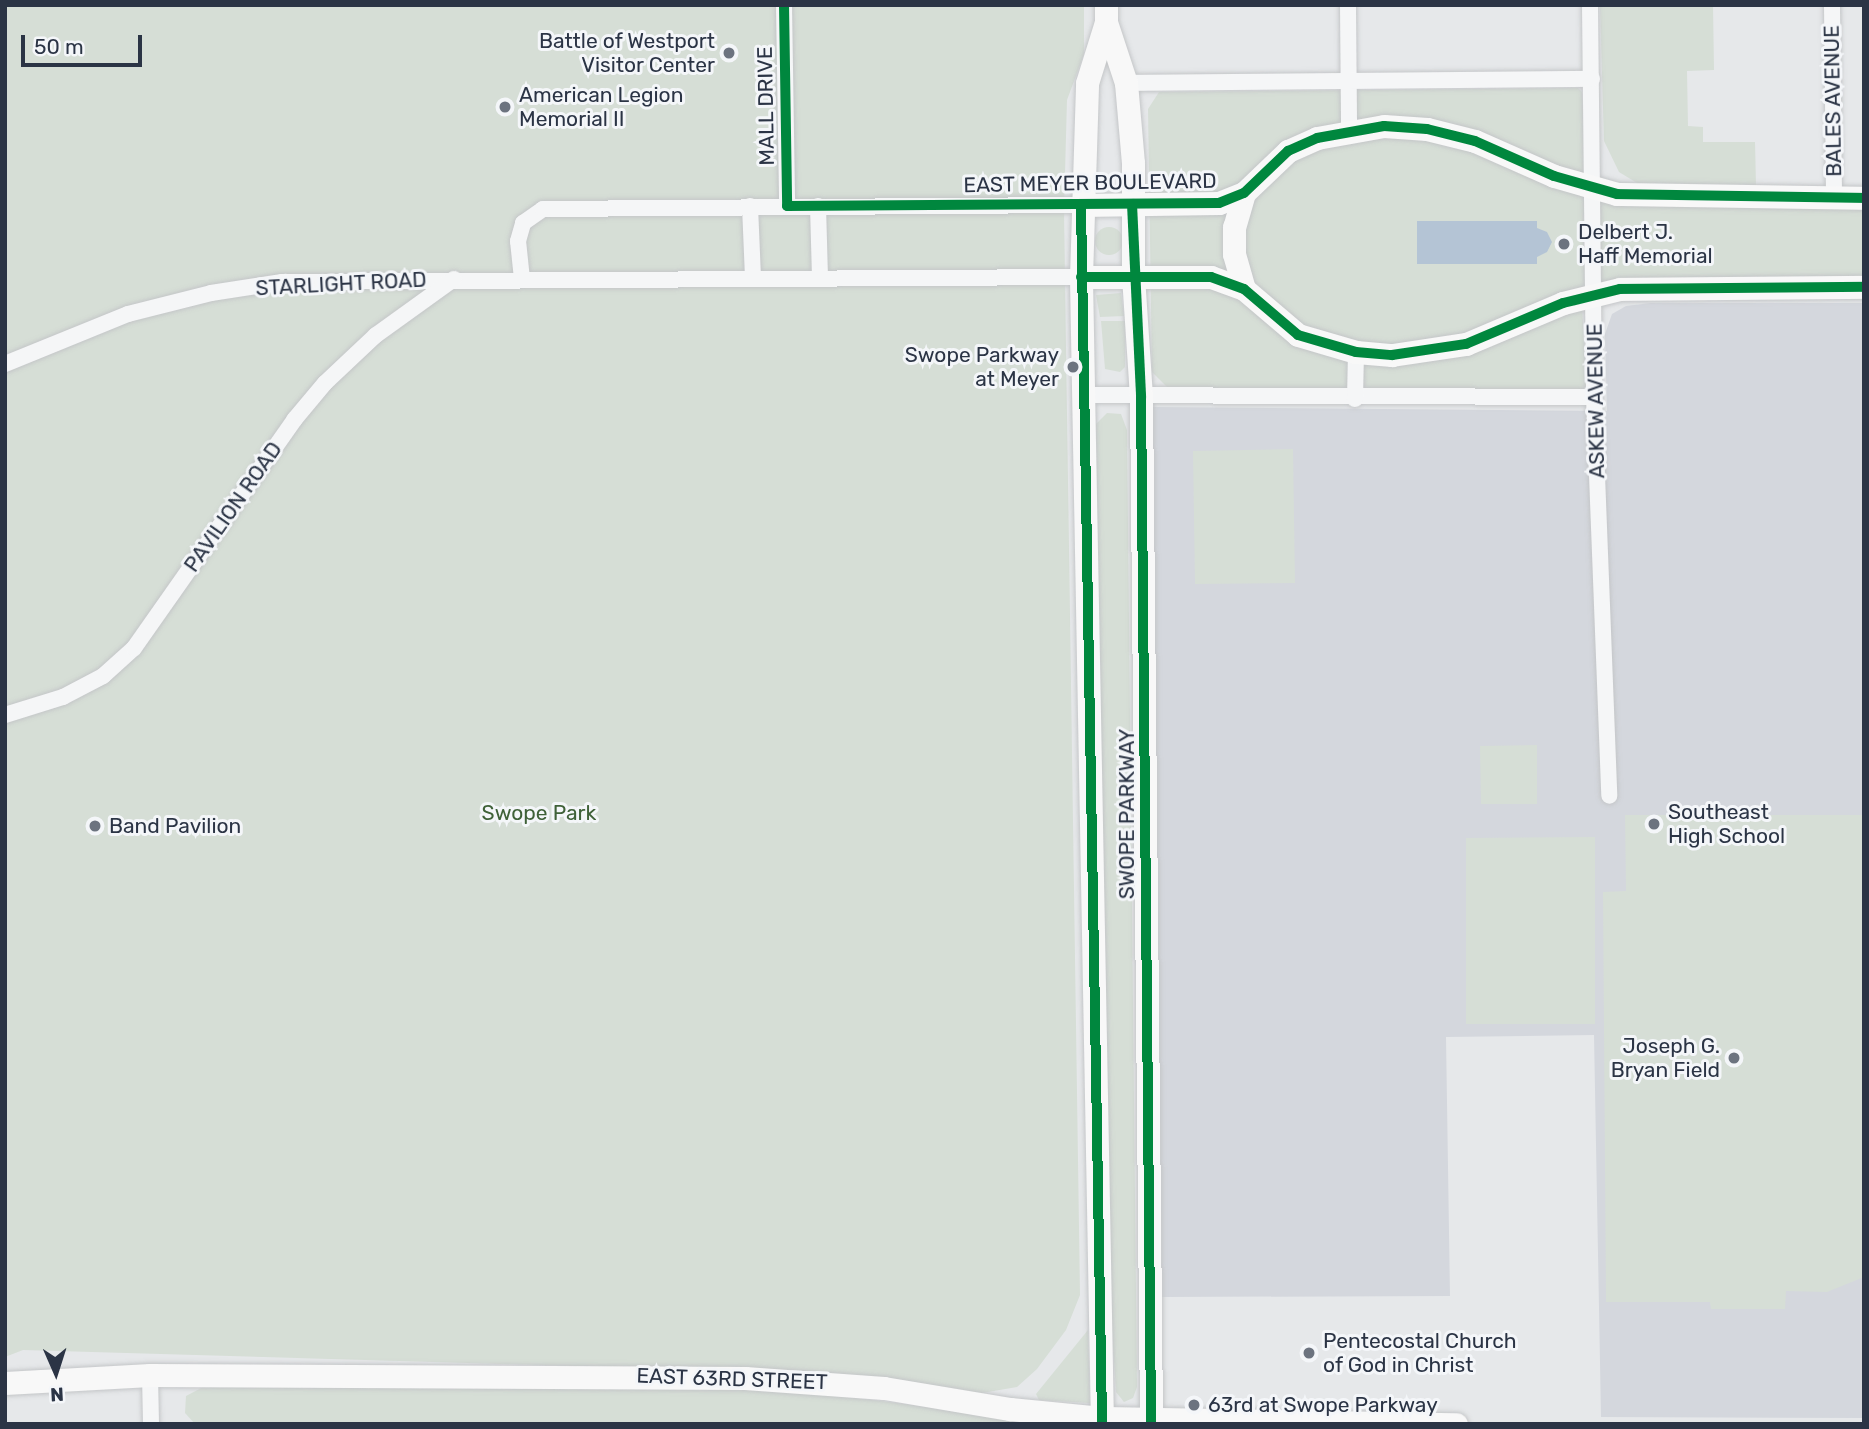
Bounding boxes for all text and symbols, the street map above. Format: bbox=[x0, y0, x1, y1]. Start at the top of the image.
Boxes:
scale bar bbox=[24, 21, 145, 65]
street label: BALES AVENUE bbox=[1819, 25, 1847, 177]
place label: Battle of Westport Visitor Center bbox=[538, 28, 715, 78]
text: 50 m bbox=[34, 34, 84, 59]
marker: Battle of Westport Visitor Center bbox=[721, 45, 737, 61]
street label: MALL DRIVE bbox=[752, 46, 780, 166]
place label: American Legion Memorial II bbox=[519, 82, 683, 132]
marker: American Legion Memorial II bbox=[497, 99, 513, 115]
street label: EAST MEYER BOULEVARD bbox=[963, 168, 1217, 198]
place label: Delbert J. Haff Memorial bbox=[1578, 219, 1713, 269]
marker: Delbert J. Haff Memorial bbox=[1556, 236, 1572, 252]
street label: STARLIGHT ROAD bbox=[255, 267, 427, 301]
street label: ASKEW AVENUE bbox=[1582, 323, 1610, 479]
place label: Swope Parkway at Meyer bbox=[905, 342, 1059, 392]
marker: Swope Parkway at Meyer bbox=[1065, 359, 1081, 375]
street label: PAVILION ROAD bbox=[179, 437, 287, 577]
street label: SWOPE PARKWAY bbox=[1114, 729, 1140, 899]
place label: Southeast High School bbox=[1668, 799, 1785, 849]
park label: Swope Park bbox=[482, 800, 596, 826]
place label: Band Pavilion bbox=[109, 813, 241, 839]
marker: Southeast High School bbox=[1646, 816, 1662, 832]
marker: Band Pavilion bbox=[87, 818, 103, 834]
place label: Joseph G. Bryan Field bbox=[1611, 1033, 1720, 1083]
marker: Joseph G. Bryan Field bbox=[1726, 1050, 1742, 1066]
place label: Pentecostal Church of God in Christ bbox=[1323, 1328, 1517, 1378]
north arrow bbox=[21, 1338, 91, 1408]
marker: Pentecostal Church of God in Christ bbox=[1301, 1345, 1317, 1361]
street label: EAST 63RD STREET bbox=[636, 1363, 828, 1395]
text: N bbox=[50, 1383, 65, 1406]
place label: 63rd at Swope Parkway bbox=[1208, 1392, 1438, 1418]
marker: 63rd at Swope Parkway bbox=[1186, 1397, 1202, 1413]

